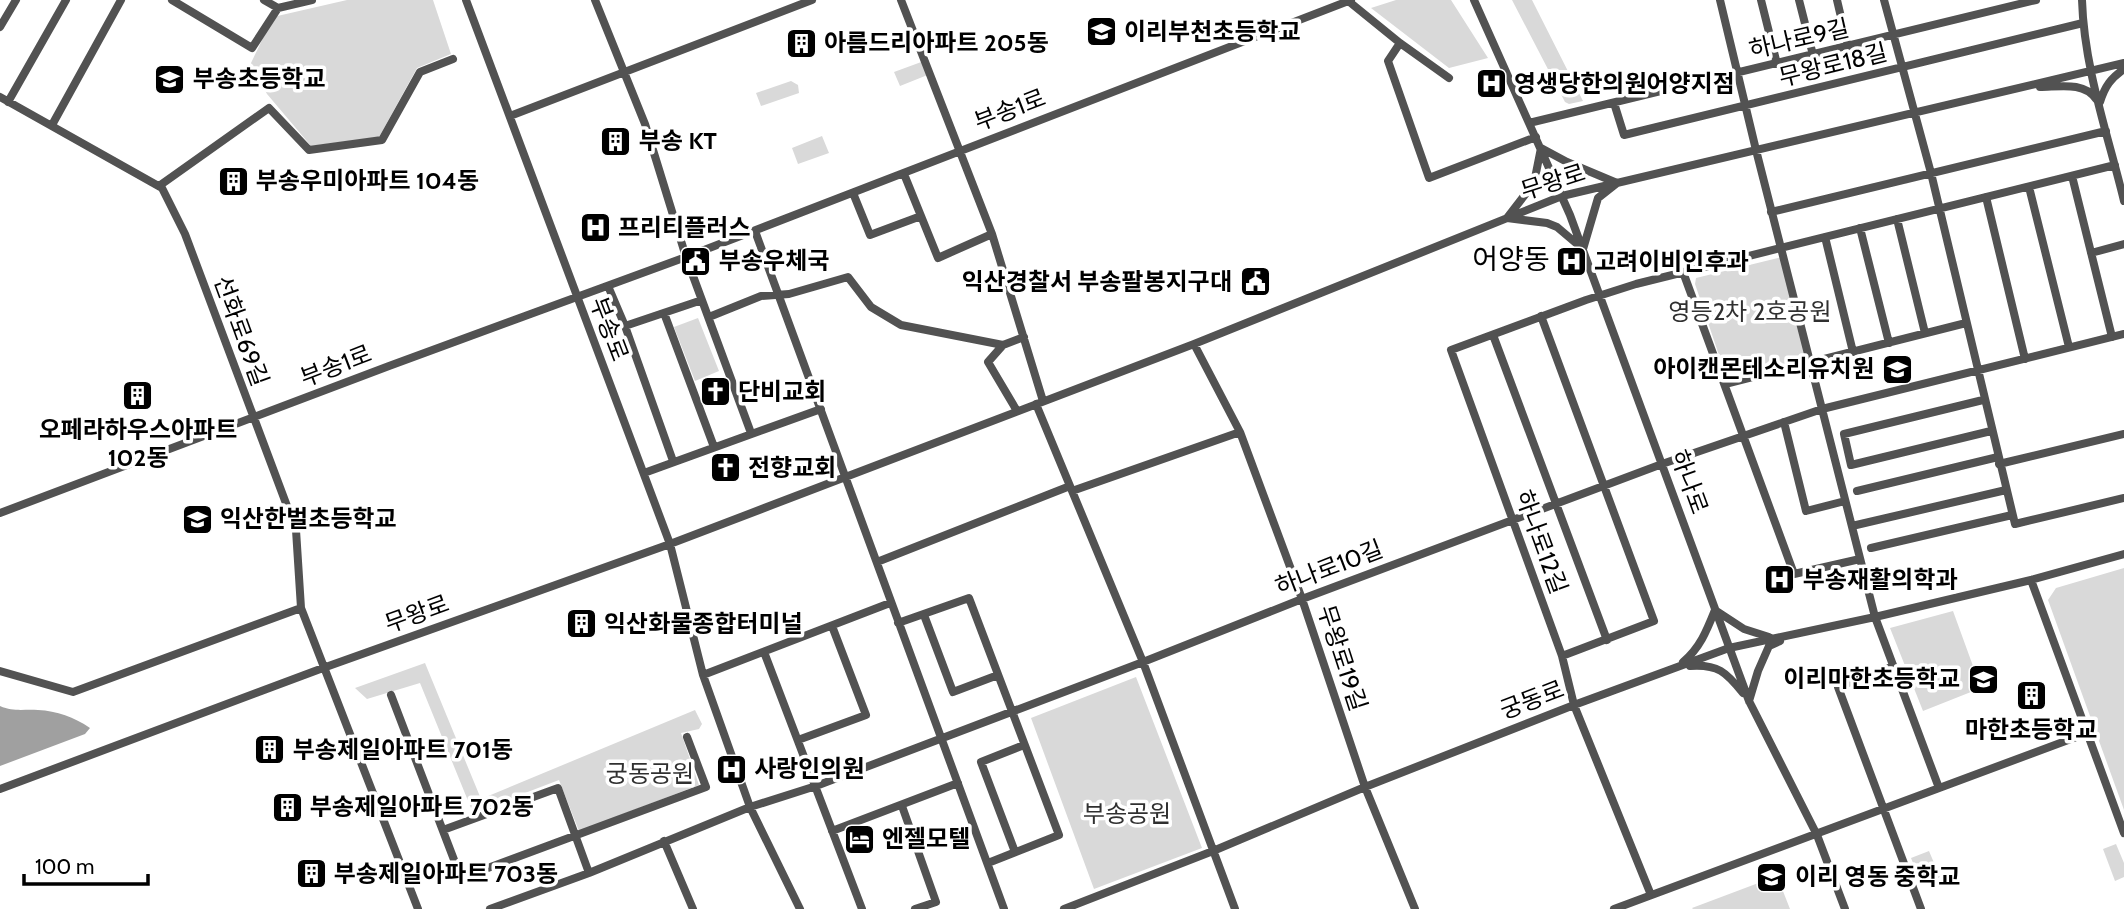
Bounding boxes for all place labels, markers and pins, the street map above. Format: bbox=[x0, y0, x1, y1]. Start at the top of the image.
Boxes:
school or university icon: 이리부천초등학교 bbox=[1084, 15, 1118, 49]
place label: 이리부천초등학교 bbox=[1124, 17, 1301, 46]
building icon: 아름드리아파트 205동 bbox=[784, 26, 818, 60]
place label: 아름드리아파트 205동 bbox=[824, 28, 1049, 57]
school or university icon: 부송초등학교 bbox=[153, 62, 187, 96]
place label: 부송초등학교 bbox=[193, 64, 325, 93]
hospital icon: 영생당한의원어양지점 bbox=[1474, 67, 1508, 101]
place label: 영생당한의원어양지점 bbox=[1514, 69, 1735, 98]
building icon: 부송 KT bbox=[599, 124, 633, 158]
place label: 부송 KT bbox=[639, 126, 717, 155]
building icon: 부송우미아파트 104동 bbox=[216, 164, 250, 198]
place label: 부송우미아파트 104동 bbox=[256, 166, 479, 195]
hospital icon: 프리티플러스 bbox=[578, 211, 612, 245]
place label: 프리티플러스 bbox=[618, 213, 750, 242]
public building icon: 부송우체국 bbox=[679, 244, 713, 278]
hospital icon: 고려이비인후과 bbox=[1554, 245, 1588, 279]
place label: 부송우체국 bbox=[719, 246, 829, 275]
place label: 고려이비인후과 bbox=[1594, 247, 1749, 276]
public building icon: 익산경찰서 부송팔봉지구대 bbox=[1238, 265, 1272, 299]
place label: 익산경찰서 부송팔봉지구대 bbox=[962, 267, 1232, 296]
school or university icon: 아이캔몬테소리유치원 bbox=[1880, 352, 1914, 386]
place label: 아이캔몬테소리유치원 bbox=[1653, 354, 1874, 383]
church icon: 단비교회 bbox=[698, 375, 732, 409]
place label: 단비교회 bbox=[738, 377, 826, 406]
building icon: 오페라하우스아파트 102동 bbox=[121, 379, 155, 413]
place label: 오페라하우스아파트 102동 bbox=[39, 415, 237, 472]
church icon: 전향교회 bbox=[708, 451, 742, 485]
place label: 전향교회 bbox=[748, 453, 836, 482]
school or university icon: 익산한벌초등학교 bbox=[180, 502, 214, 536]
place label: 익산한벌초등학교 bbox=[220, 504, 397, 533]
hospital icon: 부송재활의학과 bbox=[1763, 563, 1797, 597]
place label: 부송재활의학과 bbox=[1803, 565, 1958, 594]
building icon: 익산화물종합터미널 bbox=[564, 607, 598, 641]
place label: 익산화물종합터미널 bbox=[604, 609, 803, 638]
school or university icon: 이리마한초등학교 bbox=[1966, 662, 2000, 696]
place label: 이리마한초등학교 bbox=[1783, 664, 1960, 693]
building icon: 마한초등학교 bbox=[2014, 679, 2048, 713]
place label: 마한초등학교 bbox=[1965, 715, 2097, 744]
building icon: 부송제일아파트 701동 bbox=[253, 733, 287, 767]
place label: 부송제일아파트 701동 bbox=[293, 735, 513, 764]
hospital icon: 사랑인의원 bbox=[714, 752, 748, 786]
place label: 사랑인의원 bbox=[754, 754, 864, 783]
building icon: 부송제일아파트 702동 bbox=[270, 790, 304, 824]
place label: 부송제일아파트 702동 bbox=[310, 792, 534, 821]
hotel icon: 엔젤모텔 bbox=[842, 822, 876, 856]
place label: 엔젤모텔 bbox=[882, 824, 970, 853]
building icon: 부송제일아파트 703동 bbox=[294, 857, 328, 891]
place label: 부송제일아파트 703동 bbox=[334, 859, 558, 888]
school or university icon: 이리 영동 중학교 bbox=[1755, 860, 1789, 894]
place label: 이리 영동 중학교 bbox=[1795, 862, 1960, 891]

